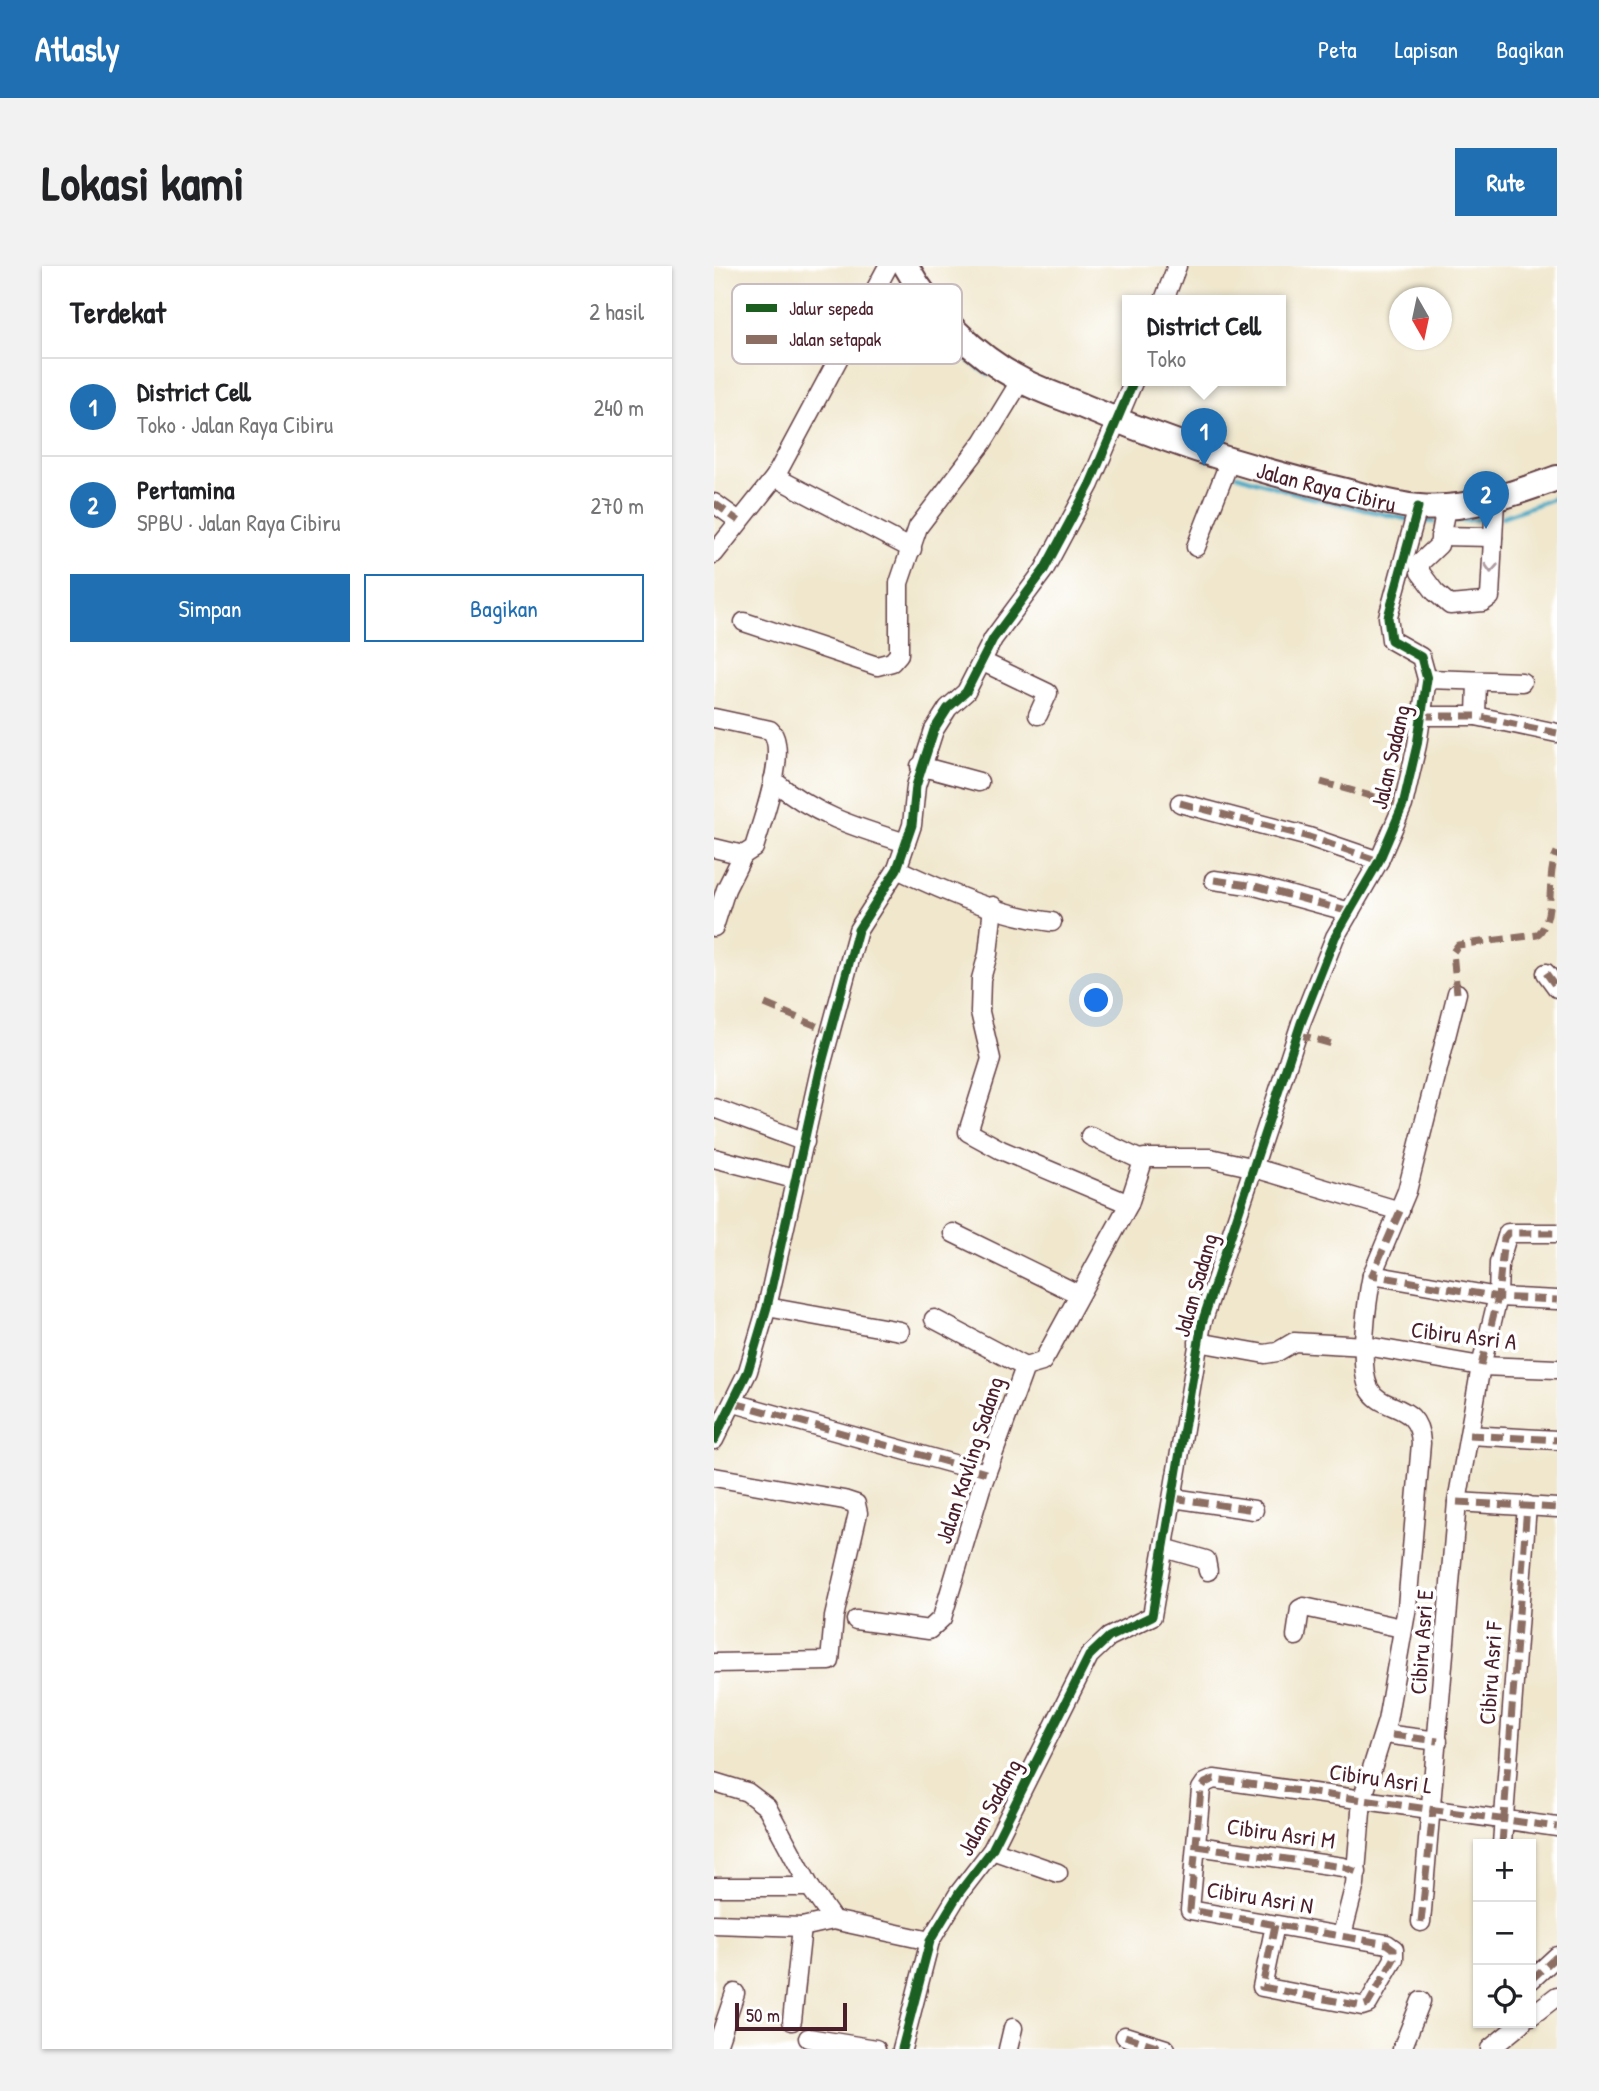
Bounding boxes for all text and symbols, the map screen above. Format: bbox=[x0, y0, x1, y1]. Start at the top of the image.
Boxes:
text: Atlasly bbox=[35, 27, 120, 71]
text: Peta bbox=[1318, 33, 1357, 65]
text: Lapisan bbox=[1395, 33, 1458, 65]
text: Bagikan bbox=[1496, 33, 1564, 65]
button: Rute bbox=[1455, 148, 1557, 216]
text: Lokasi kami bbox=[42, 149, 244, 215]
legend bbox=[732, 284, 962, 364]
north arrow bbox=[1389, 287, 1452, 350]
text: Terdekat bbox=[70, 292, 166, 332]
text: Jalur sepeda bbox=[789, 295, 874, 321]
popup bbox=[1122, 295, 1286, 386]
text: 2 hasil bbox=[589, 296, 644, 327]
text: District Cell bbox=[1147, 308, 1261, 343]
text: Jalan setapak bbox=[789, 326, 881, 352]
text: Toko bbox=[1147, 343, 1186, 374]
text: District Cell bbox=[137, 374, 251, 409]
text: 1 bbox=[89, 392, 97, 423]
text: 240 m bbox=[593, 392, 644, 423]
pin: 1 bbox=[1181, 408, 1227, 466]
text: Toko · Jalan Raya Cibiru bbox=[137, 409, 333, 440]
street label: Jalan Raya Cibiru bbox=[1253, 453, 1399, 519]
pin: 2 bbox=[1463, 471, 1509, 529]
text: Pertamina bbox=[137, 472, 234, 507]
text: 2 bbox=[88, 490, 98, 521]
text: 270 m bbox=[591, 490, 644, 521]
text: SPBU · Jalan Raya Cibiru bbox=[137, 507, 340, 538]
one-way arrow bbox=[1484, 563, 1499, 574]
button: Simpan bbox=[70, 574, 350, 642]
button: Bagikan bbox=[364, 574, 644, 642]
street label: Jalan Sadang bbox=[1363, 702, 1417, 812]
your location bbox=[1079, 983, 1113, 1017]
street label: Jalan Sadang bbox=[1165, 1230, 1225, 1340]
street label: Cibiru Asri A bbox=[1409, 1313, 1519, 1357]
street label: Jalan Kavling Sadang bbox=[927, 1372, 1011, 1548]
street label: Cibiru Asri E bbox=[1402, 1588, 1440, 1696]
street label: Cibiru Asri F bbox=[1471, 1619, 1509, 1726]
street label: Jalan Sadang bbox=[950, 1753, 1028, 1861]
street label: Cibiru Asri L bbox=[1328, 1755, 1434, 1801]
street label: Cibiru Asri M bbox=[1225, 1810, 1337, 1856]
map controls bbox=[1473, 1839, 1536, 2028]
button: + bbox=[1473, 1839, 1536, 1902]
street label: Cibiru Asri N bbox=[1205, 1873, 1315, 1921]
button: − bbox=[1473, 1902, 1536, 1965]
button: locate bbox=[1473, 1965, 1536, 2028]
scale bar bbox=[735, 2000, 847, 2032]
text: 50 m bbox=[746, 2002, 780, 2028]

